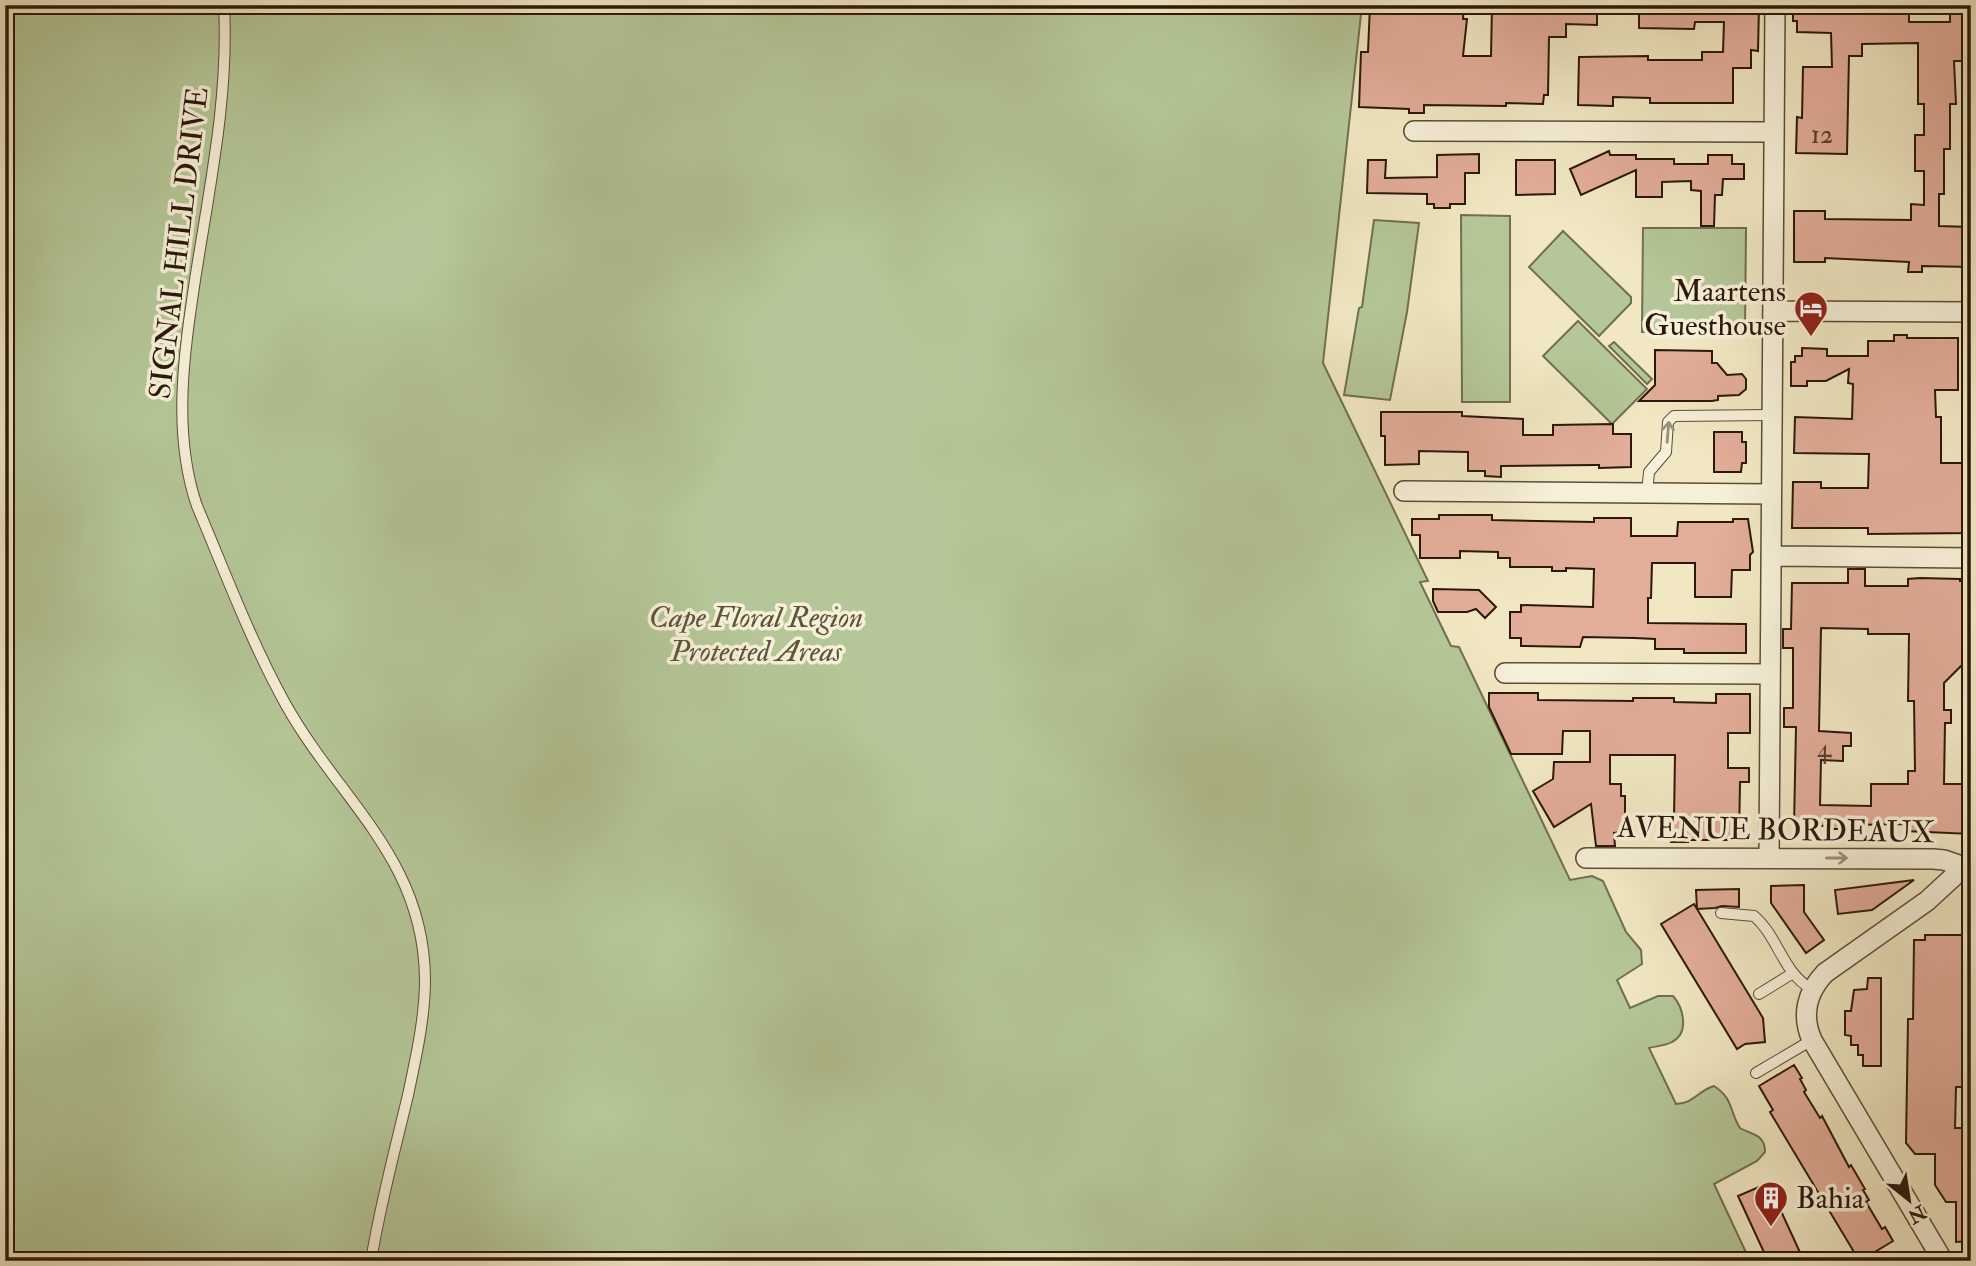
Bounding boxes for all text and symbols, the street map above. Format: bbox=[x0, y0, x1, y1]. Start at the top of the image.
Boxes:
street label: SIGNAL HILL DRIVE bbox=[141, 85, 217, 401]
house number: 12 bbox=[1811, 119, 1833, 151]
place label: Maartens Guesthouse bbox=[1644, 273, 1786, 344]
hotel icon: Maartens Guesthouse bbox=[1792, 289, 1830, 338]
one-way arrow bbox=[1662, 421, 1675, 444]
park label: Cape Floral Region Protected Areas bbox=[649, 599, 863, 670]
house number: 4 bbox=[1817, 733, 1832, 765]
street label: AVENUE BORDEAUX bbox=[1616, 809, 1935, 851]
one-way arrow bbox=[1825, 851, 1848, 865]
north arrow bbox=[1874, 1164, 1944, 1234]
building icon: Bahia bbox=[1752, 1179, 1790, 1228]
place label: Bahia bbox=[1796, 1180, 1865, 1217]
text: N bbox=[1903, 1199, 1931, 1229]

